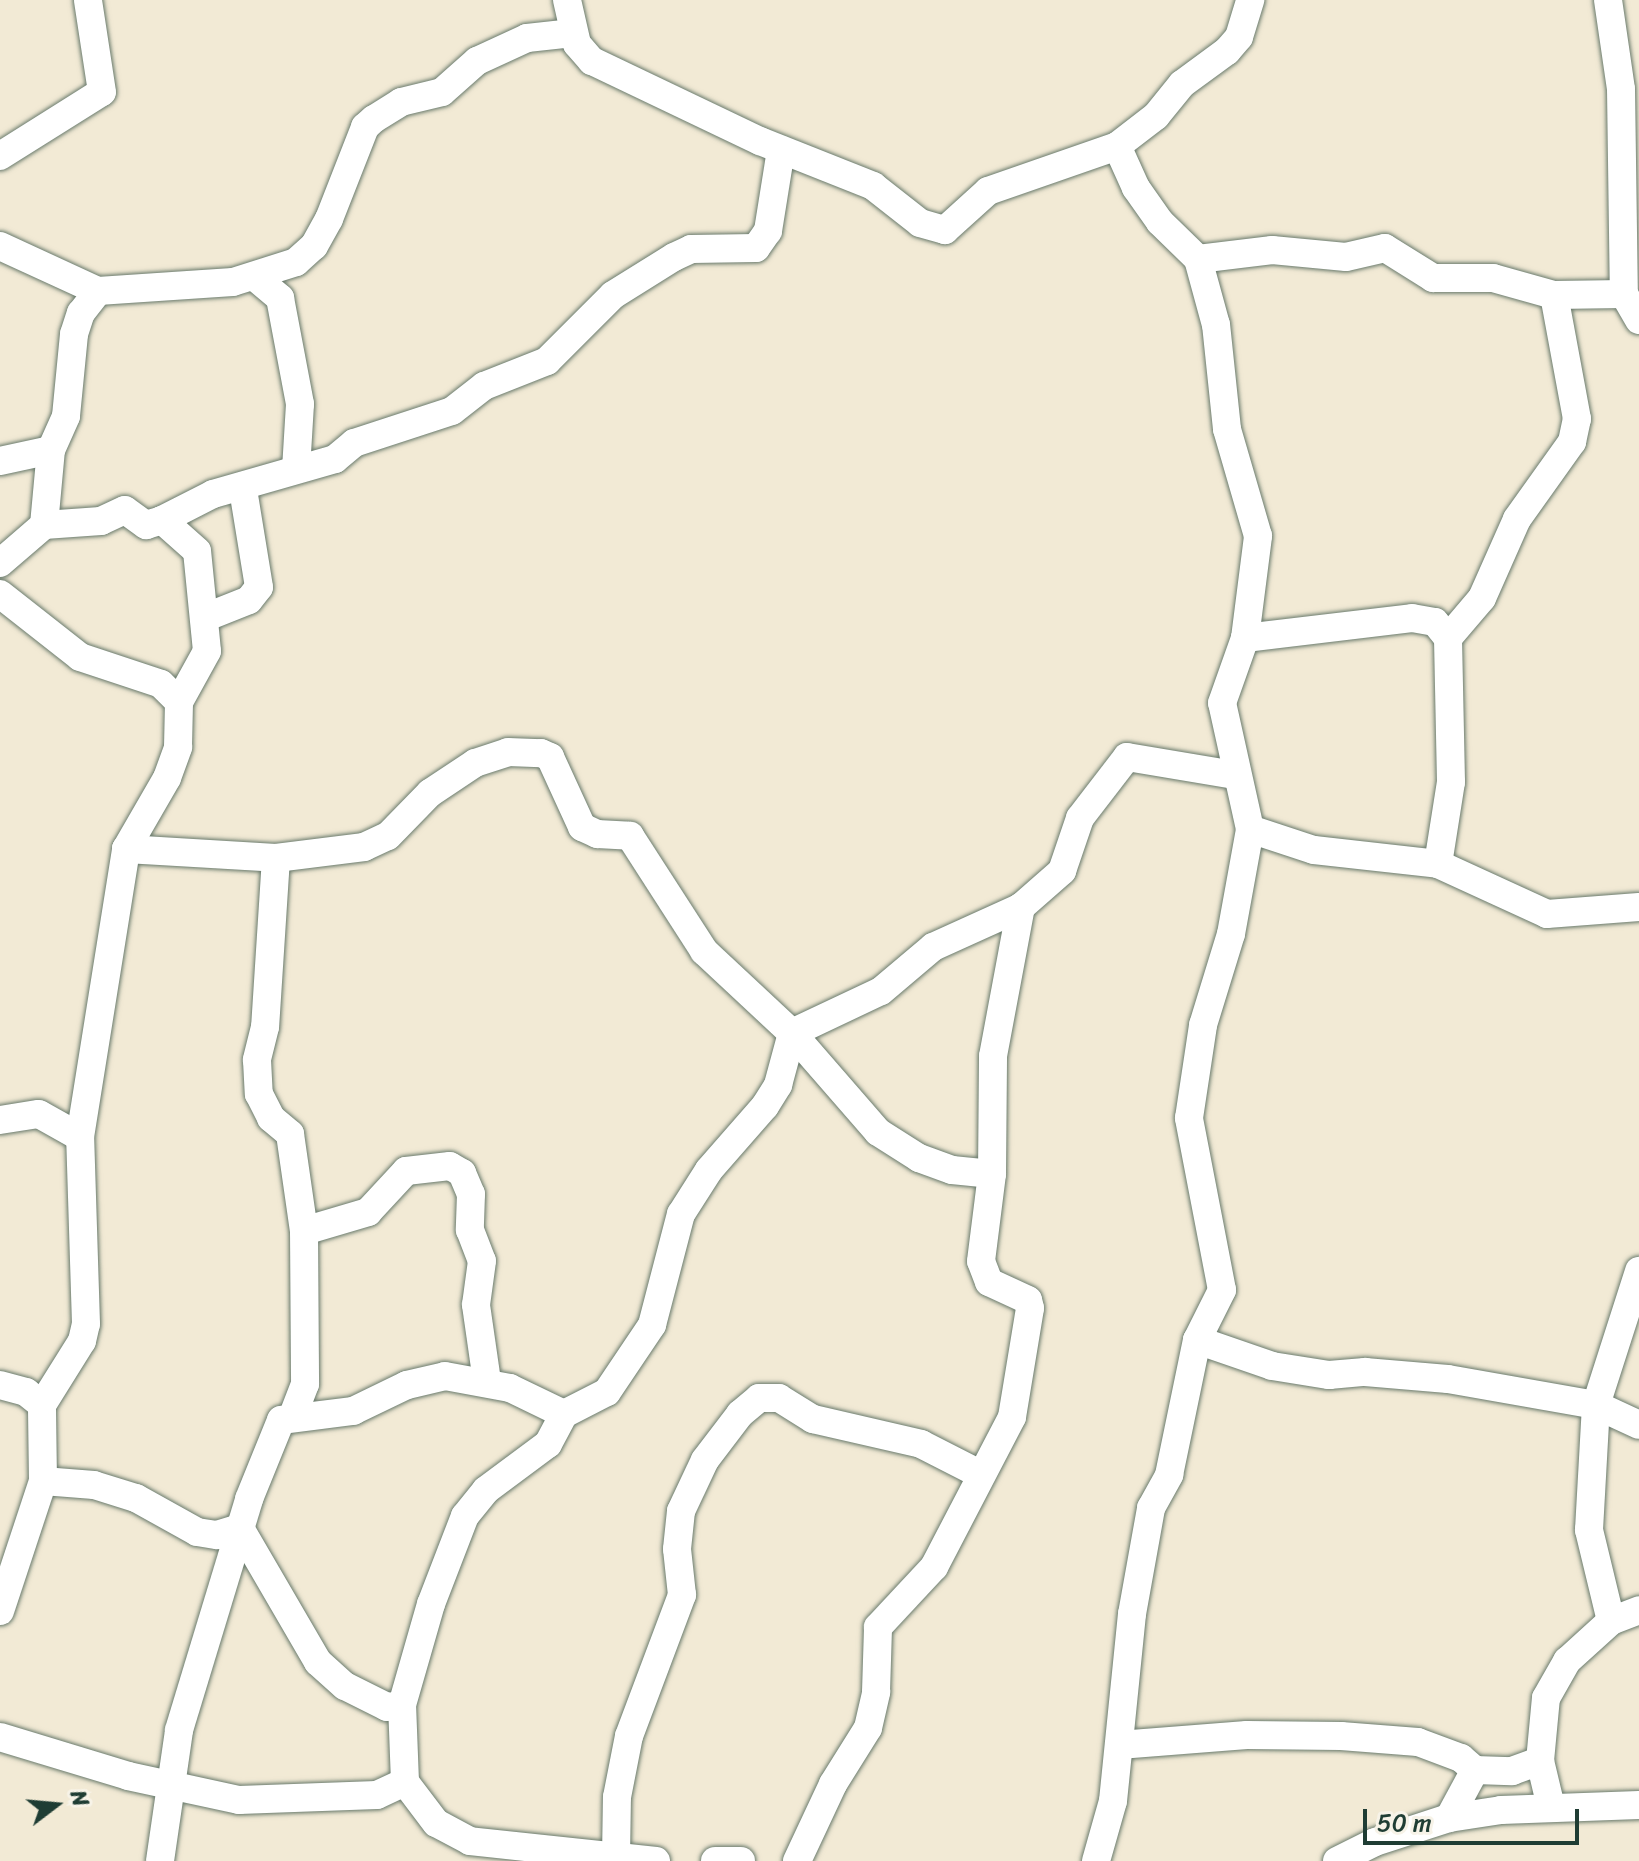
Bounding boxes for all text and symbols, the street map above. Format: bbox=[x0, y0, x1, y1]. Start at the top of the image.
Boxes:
north arrow bbox=[16, 1765, 96, 1845]
text: N bbox=[59, 1786, 100, 1811]
scale bar bbox=[1367, 1793, 1583, 1843]
text: 50 m bbox=[1377, 1802, 1432, 1844]

